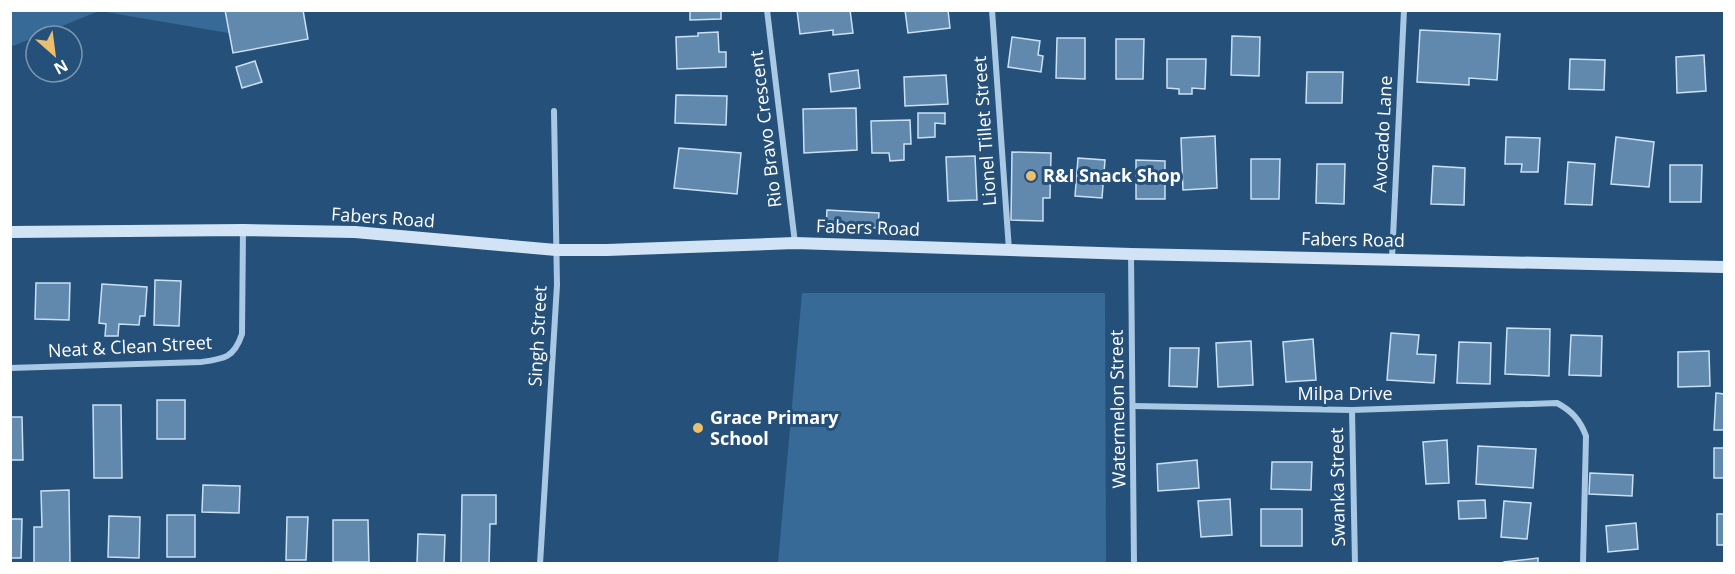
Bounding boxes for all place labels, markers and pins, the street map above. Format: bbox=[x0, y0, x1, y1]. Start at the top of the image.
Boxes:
place label: R&I Snack Shop bbox=[1043, 163, 1181, 187]
marker: R&I Snack Shop bbox=[1024, 169, 1038, 183]
place label: Grace Primary School bbox=[710, 405, 839, 450]
marker: Grace Primary School bbox=[691, 421, 705, 435]

